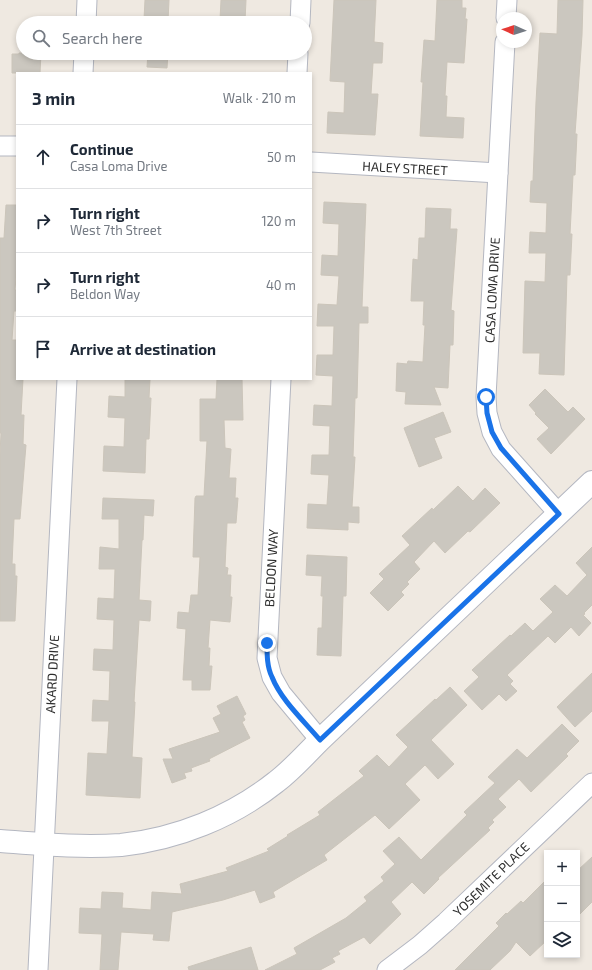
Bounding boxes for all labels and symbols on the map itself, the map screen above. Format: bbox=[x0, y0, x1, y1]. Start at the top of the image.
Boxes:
north arrow bbox=[496, 12, 532, 48]
street label: HALEY STREET bbox=[362, 158, 449, 178]
street label: CASA LOMA DRIVE bbox=[481, 237, 503, 343]
route start bbox=[477, 388, 495, 406]
street label: BELDON WAY bbox=[261, 528, 281, 607]
street label: AKARD DRIVE bbox=[42, 634, 62, 714]
route end bbox=[258, 634, 276, 652]
street label: YOSEMITE PLACE bbox=[449, 838, 533, 920]

